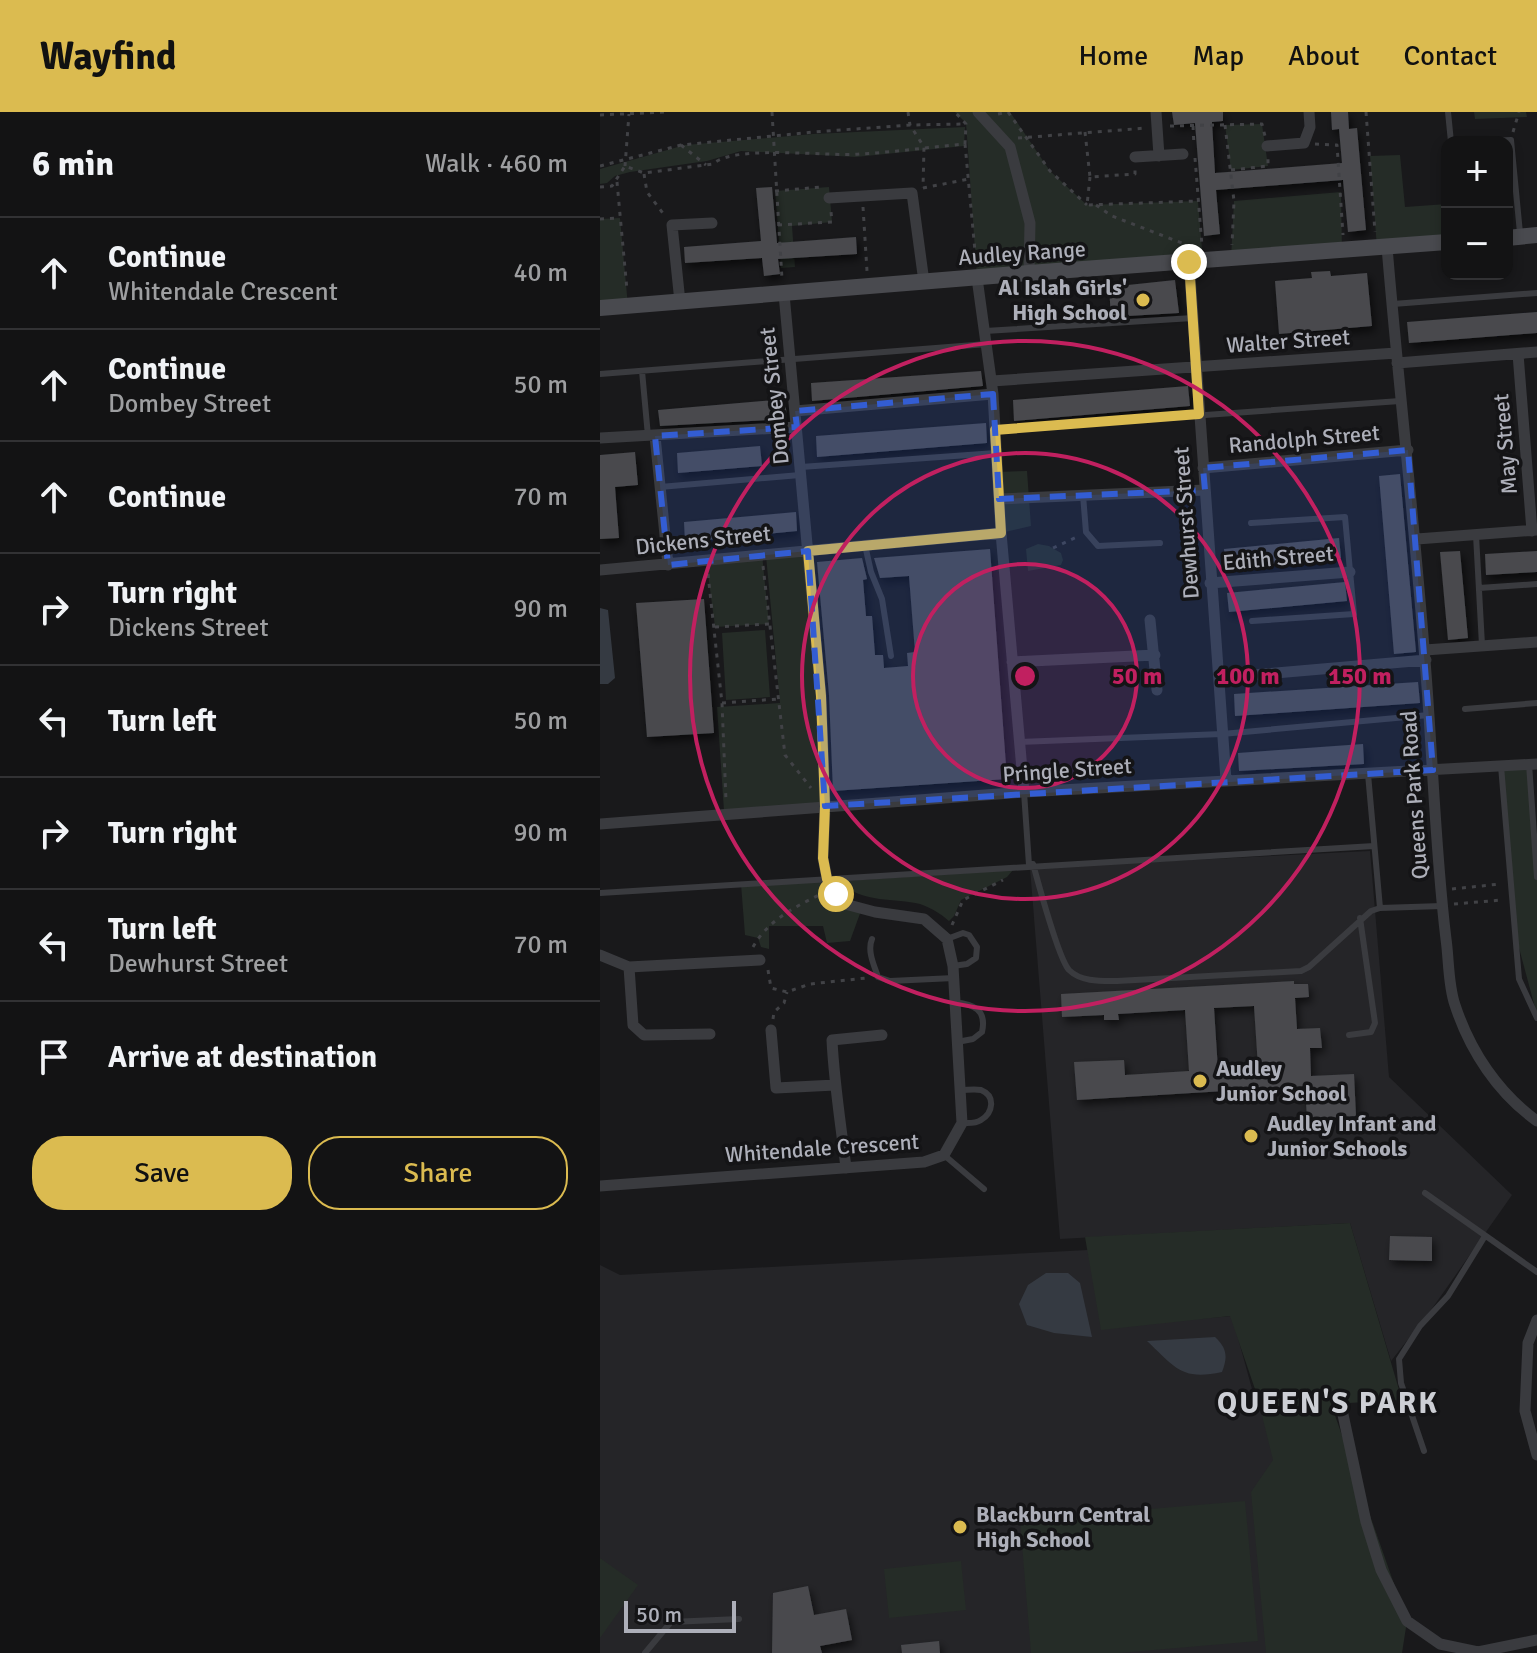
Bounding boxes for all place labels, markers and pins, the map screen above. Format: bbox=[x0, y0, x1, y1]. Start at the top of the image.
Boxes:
place label: Al Islah Girls' High School bbox=[998, 274, 1127, 326]
marker: Al Islah Girls' High School bbox=[1134, 291, 1152, 309]
centre of rings bbox=[1011, 662, 1039, 690]
place label: Audley Junior School bbox=[1216, 1055, 1347, 1107]
marker: Audley Junior School bbox=[1191, 1072, 1209, 1090]
place label: Audley Infant and Junior Schools bbox=[1267, 1110, 1436, 1162]
marker: Audley Infant and Junior Schools bbox=[1242, 1127, 1260, 1145]
place label: Blackburn Central High School bbox=[976, 1501, 1150, 1553]
marker: Blackburn Central High School bbox=[951, 1518, 969, 1536]

